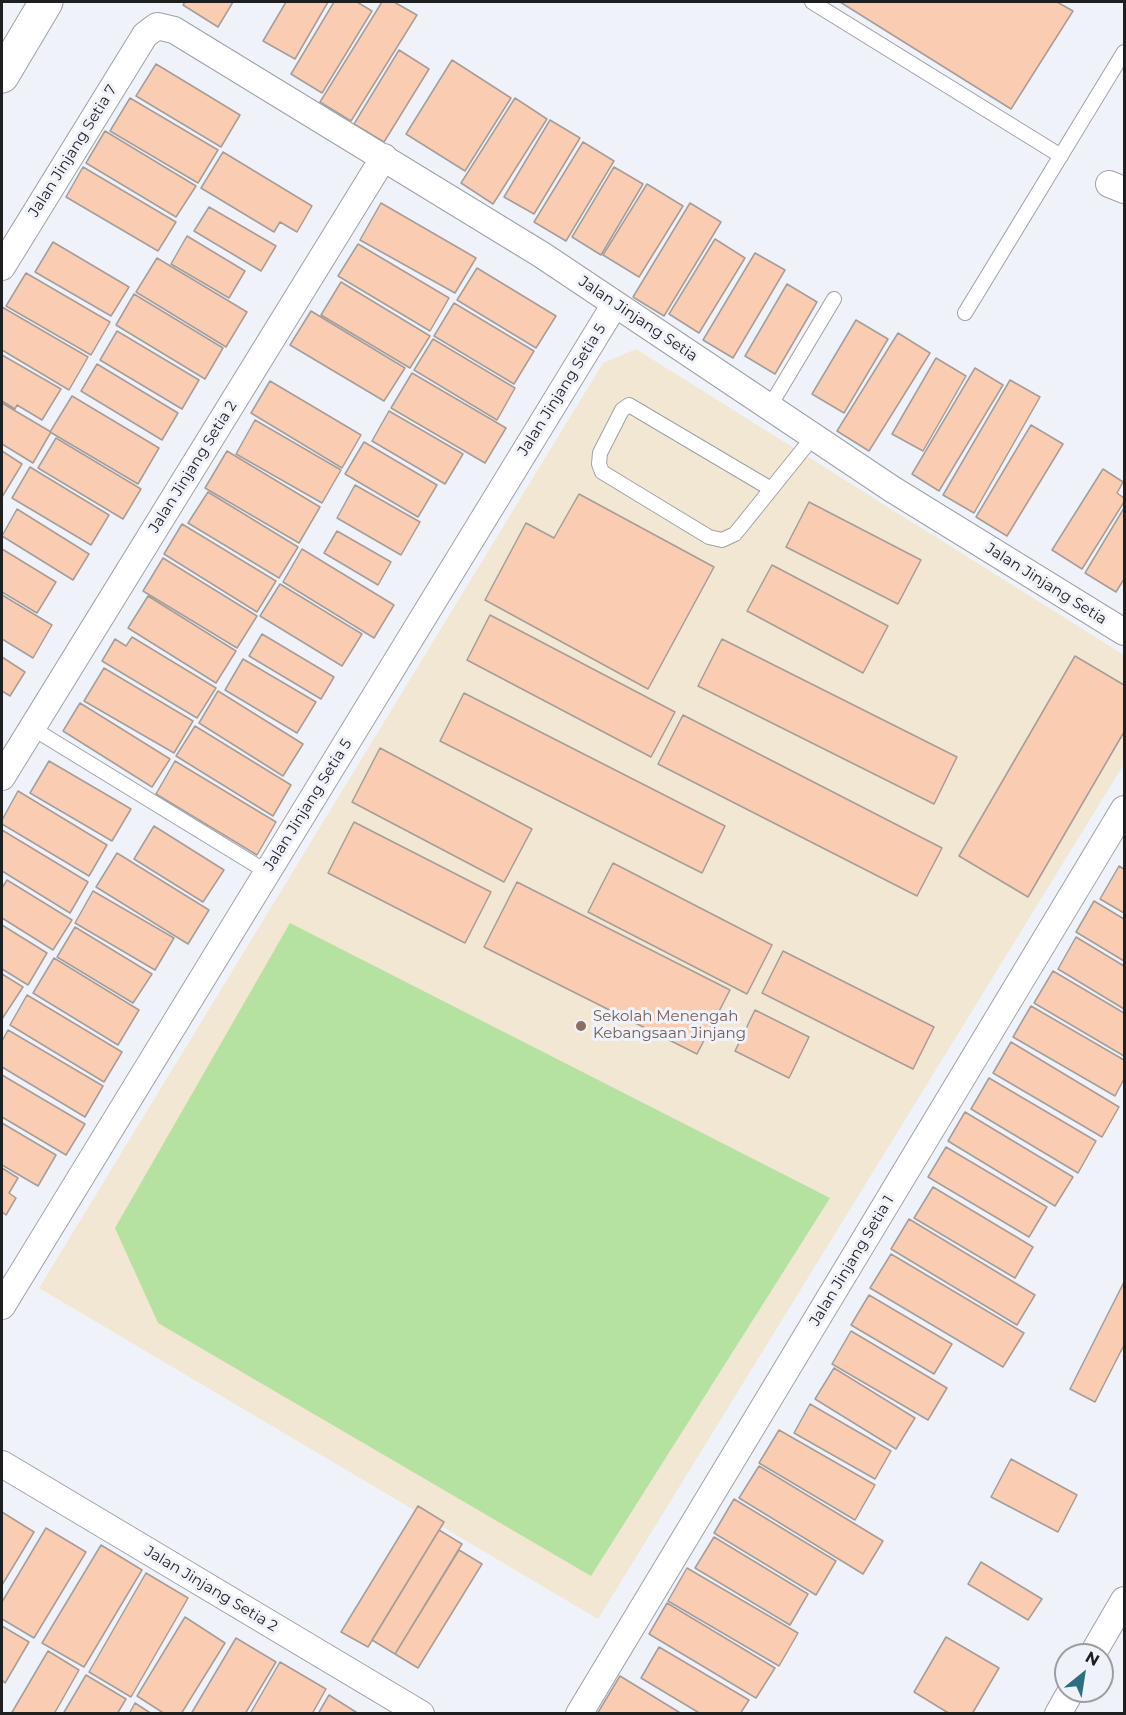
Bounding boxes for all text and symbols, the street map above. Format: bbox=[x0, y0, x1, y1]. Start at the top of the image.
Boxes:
street label: Jalan Jinjang Setia 7 bbox=[25, 82, 121, 220]
street label: Jalan Jinjang Setia bbox=[575, 273, 701, 365]
street label: Jalan Jinjang Setia 5 bbox=[514, 321, 610, 459]
street label: Jalan Jinjang Setia 2 bbox=[145, 398, 241, 536]
street label: Jalan Jinjang Setia bbox=[982, 539, 1110, 629]
street label: Jalan Jinjang Setia 5 bbox=[260, 736, 356, 874]
place label: Sekolah Menengah Kebangsaan Jinjang bbox=[593, 1008, 746, 1043]
marker: Sekolah Menengah Kebangsaan Jinjang bbox=[574, 1019, 588, 1033]
street label: Jalan Jinjang Setia 1 bbox=[806, 1193, 898, 1329]
street label: Jalan Jinjang Setia 2 bbox=[141, 1542, 281, 1636]
north arrow bbox=[1054, 1643, 1114, 1703]
text: N bbox=[1082, 1647, 1103, 1670]

